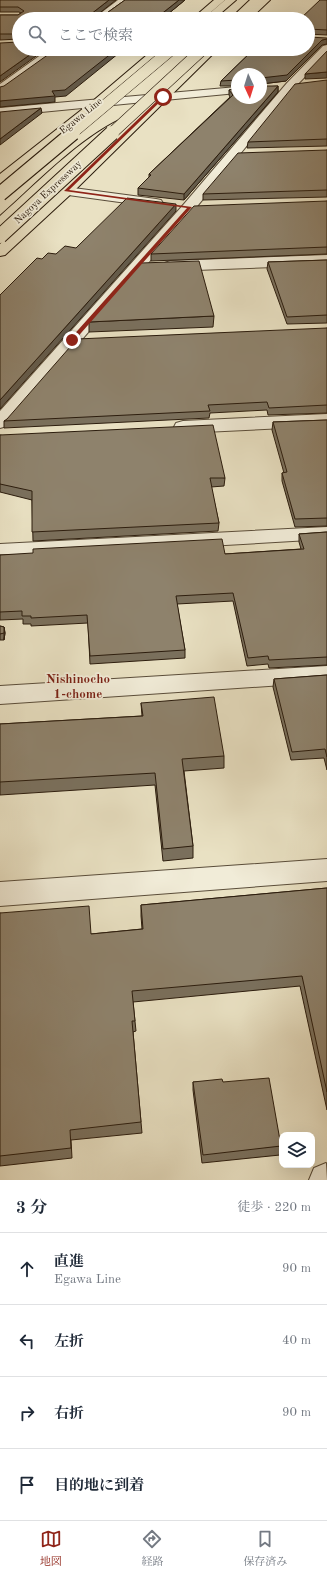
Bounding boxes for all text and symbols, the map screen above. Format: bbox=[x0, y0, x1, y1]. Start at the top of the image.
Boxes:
search box bbox=[12, 12, 315, 56]
icon: search bbox=[26, 23, 48, 45]
text: ここで検索 bbox=[58, 29, 133, 44]
north arrow bbox=[231, 68, 267, 104]
route start bbox=[154, 88, 172, 106]
street label: Egawa Line bbox=[58, 96, 104, 136]
street label: Nagoya Expressway bbox=[12, 158, 84, 226]
route end bbox=[63, 331, 81, 349]
district label: Nishinocho 1-chome bbox=[46, 673, 110, 701]
map controls bbox=[279, 1132, 315, 1168]
button: layers bbox=[279, 1132, 315, 1168]
text: 3 分 bbox=[16, 1200, 48, 1217]
text: 徒歩 · 220 m bbox=[237, 1201, 311, 1214]
text: 直進 bbox=[54, 1255, 84, 1270]
icon: ahead bbox=[16, 1258, 38, 1280]
text: 90 m bbox=[282, 1262, 311, 1275]
text: Egawa Line bbox=[54, 1273, 121, 1286]
icon: left bbox=[16, 1330, 38, 1352]
text: 40 m bbox=[282, 1334, 311, 1347]
text: 左折 bbox=[54, 1335, 84, 1350]
icon: right bbox=[16, 1402, 38, 1424]
text: 90 m bbox=[282, 1406, 311, 1419]
text: 右折 bbox=[54, 1407, 84, 1422]
icon: arrive bbox=[16, 1474, 38, 1496]
text: 目的地に到着 bbox=[54, 1479, 144, 1494]
tab: 地図 bbox=[40, 1528, 62, 1570]
tab: 経路 bbox=[141, 1528, 163, 1570]
tab: 保存済み bbox=[243, 1528, 287, 1570]

